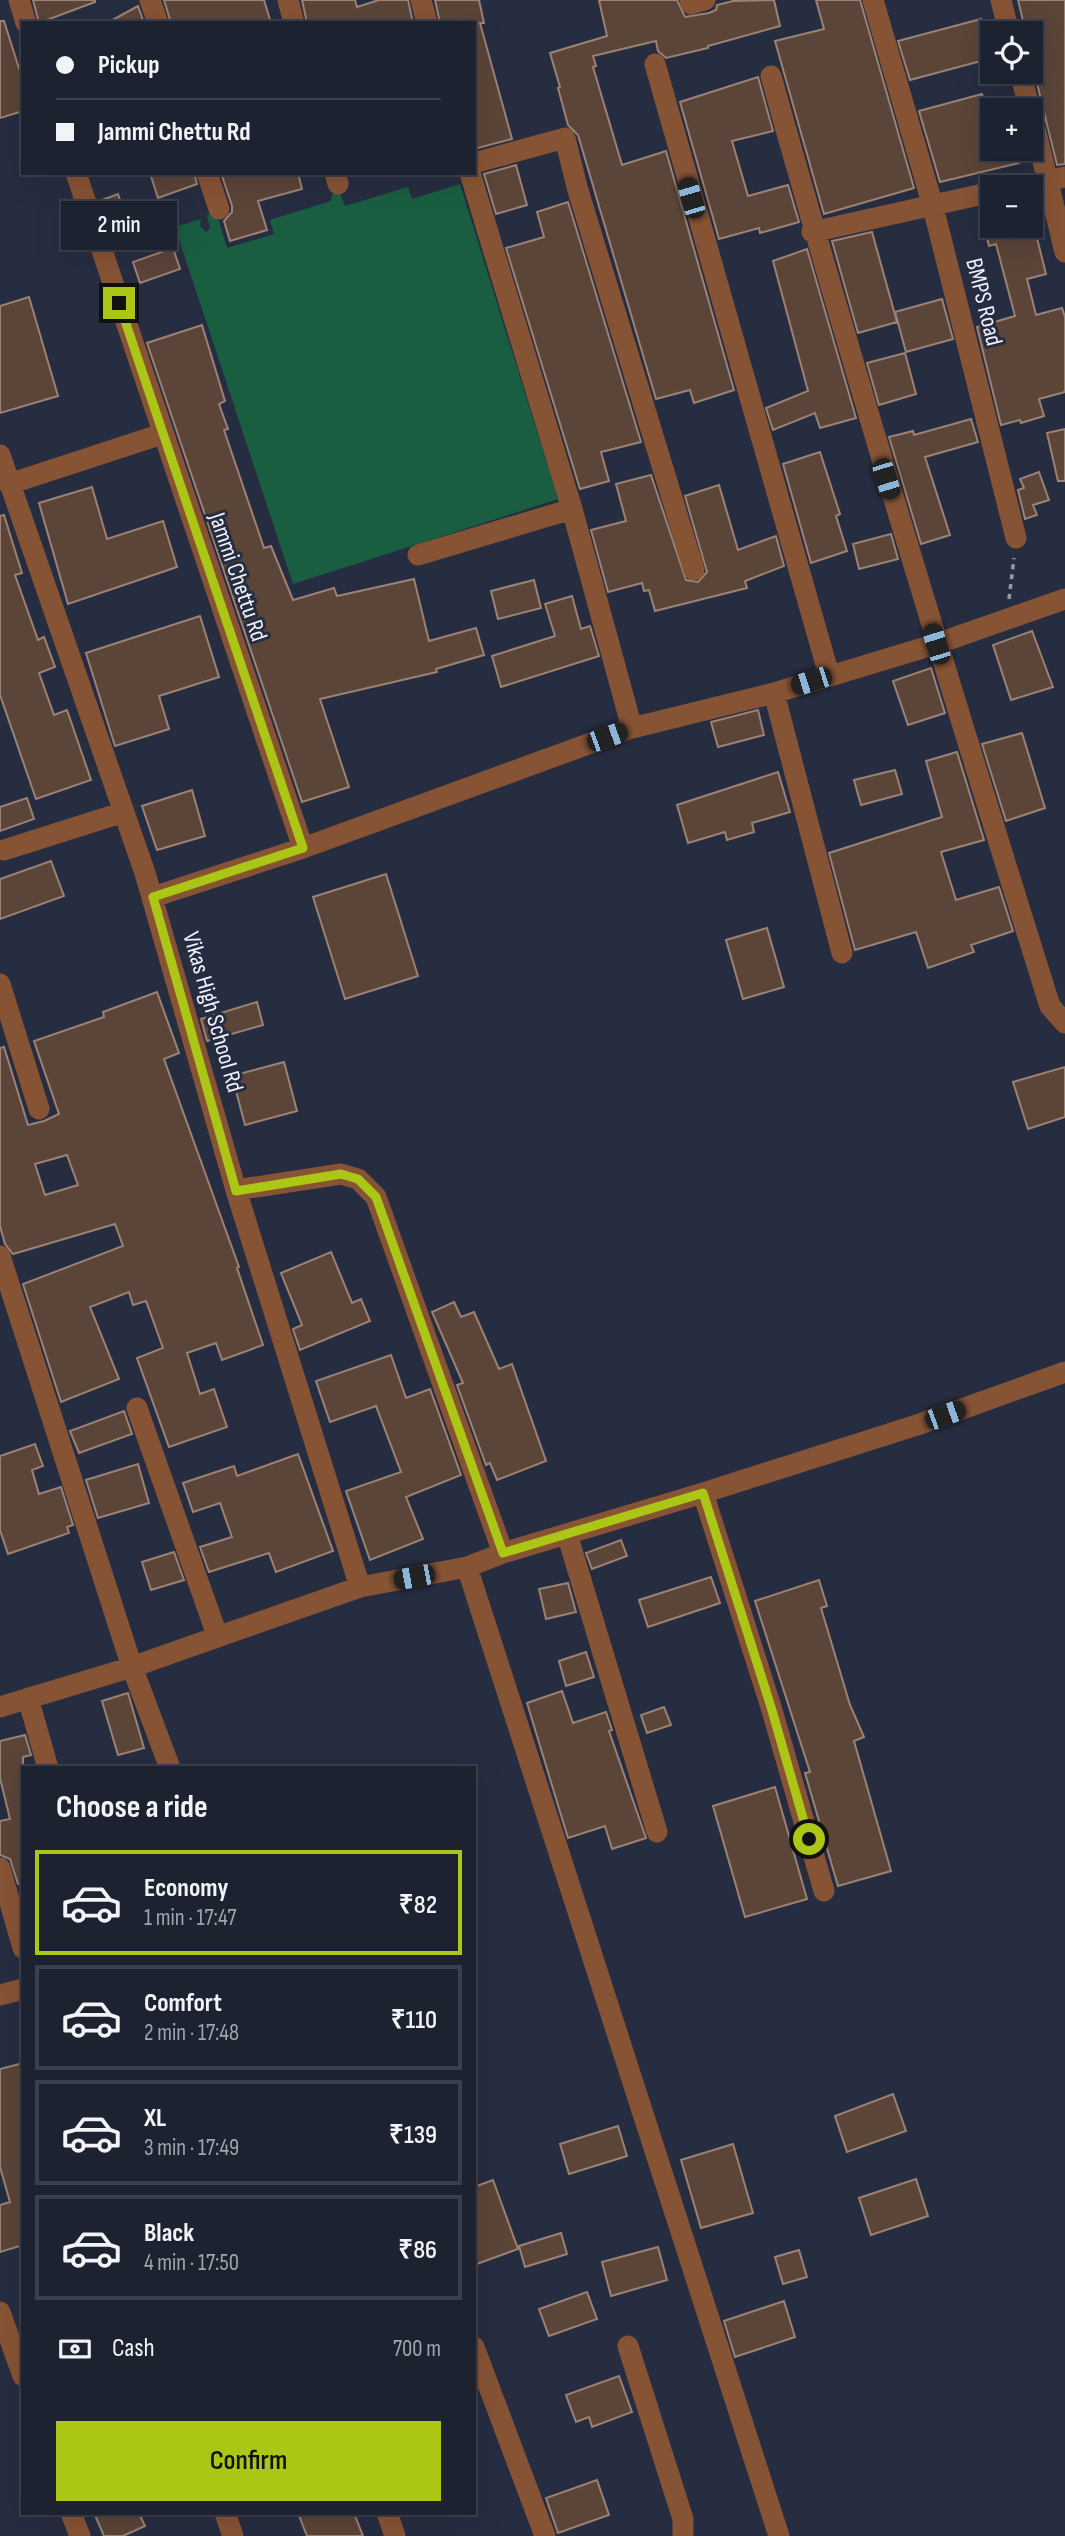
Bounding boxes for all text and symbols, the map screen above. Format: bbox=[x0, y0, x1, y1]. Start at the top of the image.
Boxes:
map controls bbox=[980, 21, 1043, 238]
button: locate bbox=[980, 21, 1043, 84]
text: Pickup bbox=[98, 50, 160, 81]
button: + bbox=[980, 98, 1043, 161]
text: Jammi Chettu Rd bbox=[98, 117, 251, 148]
car bbox=[676, 175, 707, 221]
button: − bbox=[980, 175, 1043, 238]
callout: 2 min bbox=[61, 202, 177, 250]
text: 2 min bbox=[97, 211, 141, 239]
street label: BMPS Road bbox=[959, 255, 1009, 349]
route end bbox=[103, 287, 135, 319]
car bbox=[870, 456, 903, 502]
street label: Jammi Chettu Rd bbox=[202, 508, 274, 645]
car bbox=[920, 621, 953, 667]
car bbox=[788, 665, 835, 697]
car bbox=[584, 720, 631, 754]
street label: Vikas High School Rd bbox=[176, 928, 250, 1096]
car bbox=[922, 1398, 969, 1432]
car bbox=[392, 1563, 437, 1591]
text: Choose a ride bbox=[56, 1788, 208, 1827]
route start bbox=[793, 1823, 825, 1855]
icon: car bbox=[60, 1871, 123, 1934]
text: Economy bbox=[144, 1873, 228, 1904]
text: ₹82 bbox=[399, 1890, 437, 1921]
text: 1 min · 17:47 bbox=[144, 1904, 237, 1932]
icon: car bbox=[60, 1986, 123, 2049]
text: Comfort bbox=[144, 1988, 222, 2019]
text: ₹110 bbox=[391, 2005, 437, 2036]
text: 2 min · 17:48 bbox=[144, 2019, 239, 2047]
icon: car bbox=[60, 2101, 123, 2164]
text: XL bbox=[144, 2103, 166, 2134]
text: ₹139 bbox=[389, 2120, 437, 2151]
text: 3 min · 17:49 bbox=[144, 2134, 239, 2162]
icon: car bbox=[60, 2216, 123, 2279]
text: Black bbox=[144, 2218, 194, 2249]
text: ₹86 bbox=[398, 2235, 437, 2266]
text: 4 min · 17:50 bbox=[144, 2249, 239, 2277]
icon: cash bbox=[56, 2330, 94, 2368]
text: Cash bbox=[112, 2333, 155, 2364]
text: 700 m bbox=[393, 2335, 441, 2363]
button: Confirm bbox=[56, 2421, 441, 2501]

